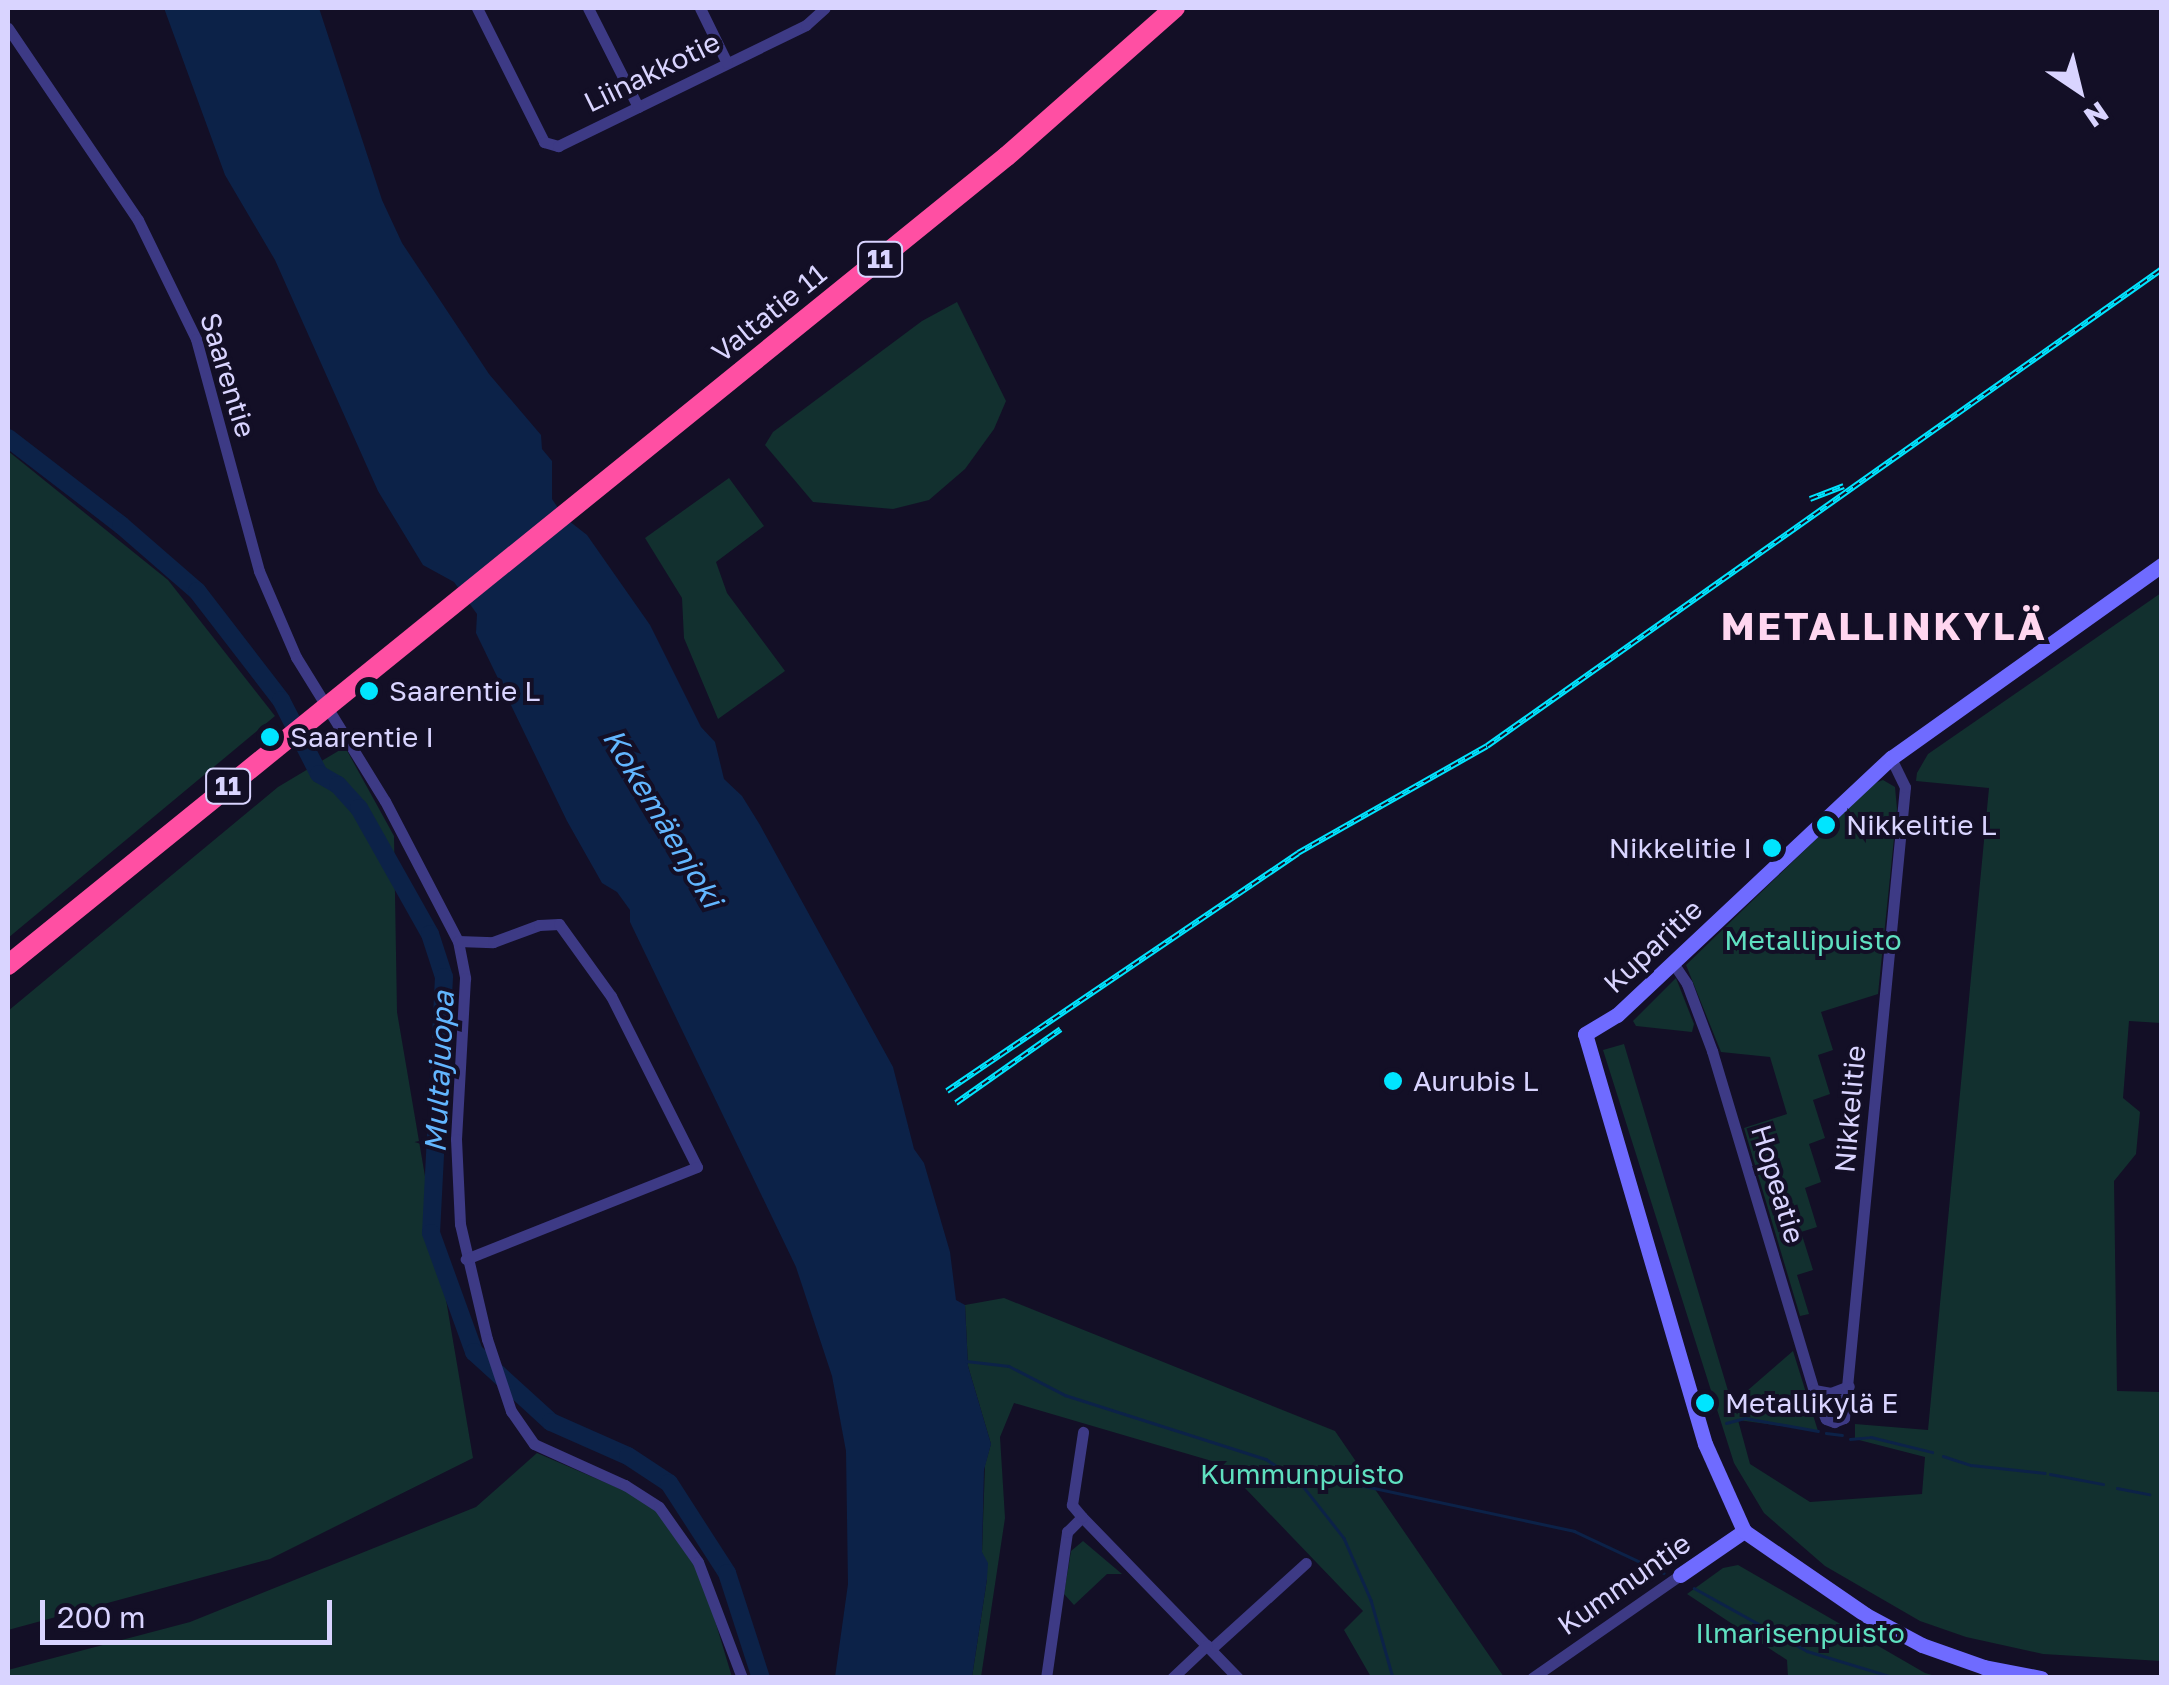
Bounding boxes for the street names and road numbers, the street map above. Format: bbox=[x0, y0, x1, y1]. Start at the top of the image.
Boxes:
street label: Liinakkotie bbox=[579, 25, 725, 119]
road number: 11 bbox=[855, 239, 905, 279]
street label: Valtatie 11 bbox=[705, 257, 833, 369]
street label: Saarentie bbox=[193, 309, 263, 441]
road number: 11 bbox=[203, 766, 253, 806]
street label: Kuparitie bbox=[1597, 892, 1709, 1000]
street label: Nikkelitie bbox=[1828, 1044, 1872, 1174]
street label: Hopeatie bbox=[1744, 1121, 1812, 1247]
street label: Kummuntie bbox=[1551, 1526, 1697, 1642]

